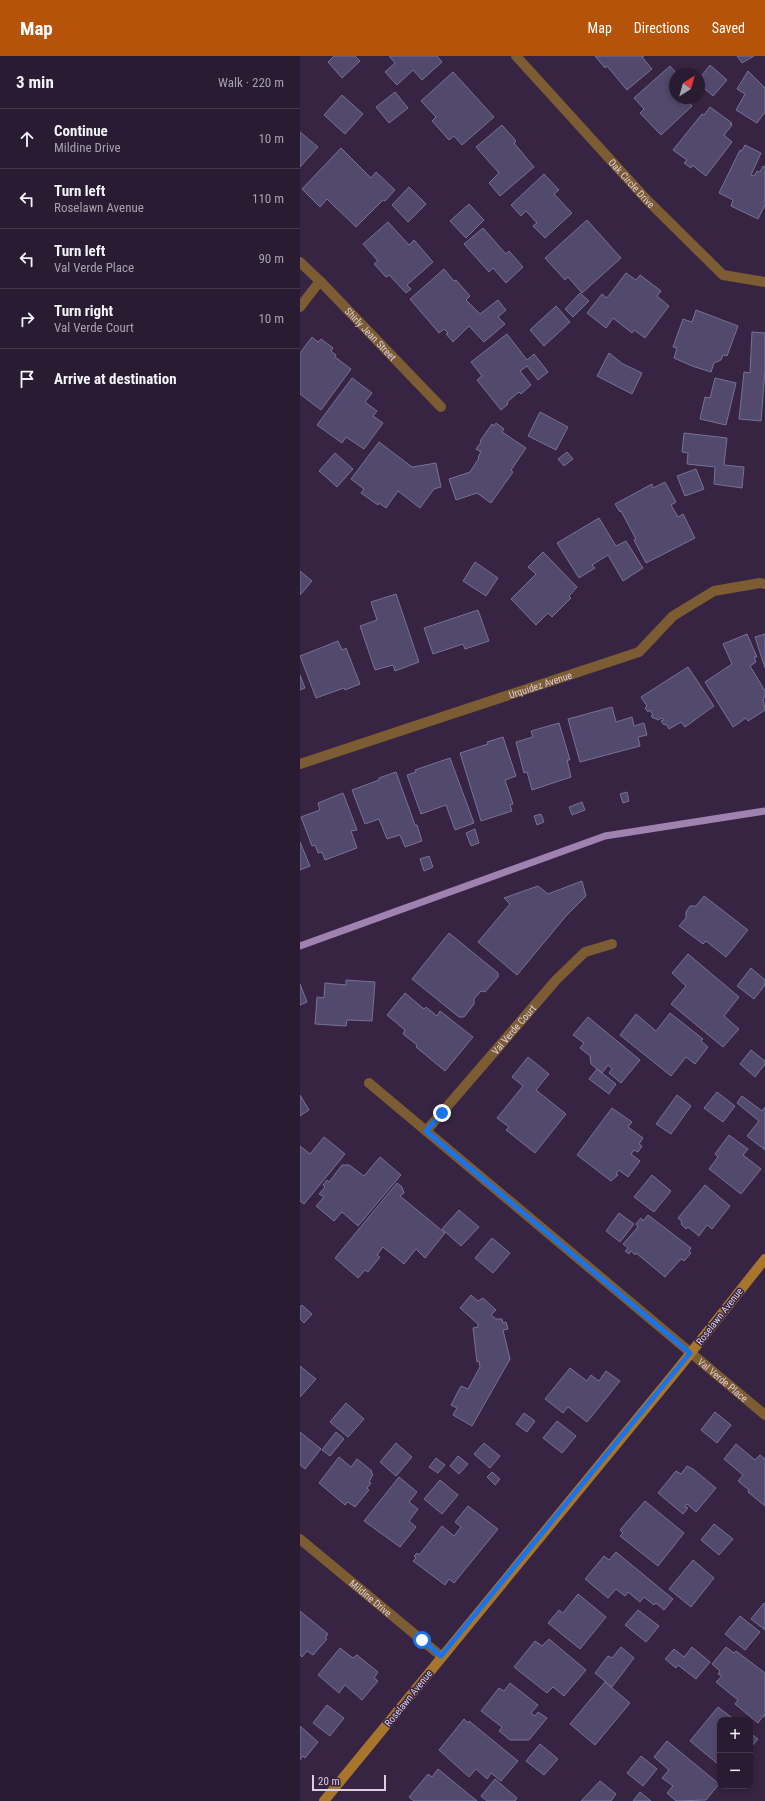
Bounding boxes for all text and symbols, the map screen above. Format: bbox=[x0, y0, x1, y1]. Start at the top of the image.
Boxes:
text: Map bbox=[20, 17, 53, 40]
text: Map bbox=[588, 20, 612, 36]
text: Directions bbox=[634, 20, 690, 36]
text: Saved bbox=[712, 20, 745, 36]
north arrow bbox=[669, 68, 705, 104]
text: 3 min bbox=[16, 72, 54, 92]
text: Walk · 220 m bbox=[218, 75, 284, 90]
text: Continue bbox=[54, 122, 108, 140]
icon: ahead bbox=[16, 128, 38, 150]
text: 10 m bbox=[258, 131, 284, 146]
text: Mildine Drive bbox=[54, 140, 121, 155]
street label: Oak Circle Drive bbox=[606, 157, 657, 210]
text: Turn left bbox=[54, 182, 105, 200]
icon: left bbox=[16, 188, 38, 210]
text: 110 m bbox=[252, 191, 284, 206]
text: Roselawn Avenue bbox=[54, 200, 144, 215]
text: Turn left bbox=[54, 242, 105, 260]
icon: left bbox=[16, 248, 38, 270]
text: 90 m bbox=[258, 251, 284, 266]
text: Val Verde Place bbox=[54, 260, 134, 275]
text: Turn right bbox=[54, 302, 113, 320]
street label: Shirly Jean Street bbox=[343, 306, 398, 363]
icon: right bbox=[16, 308, 38, 330]
text: 10 m bbox=[258, 311, 284, 326]
text: Val Verde Court bbox=[54, 320, 134, 335]
icon: arrive bbox=[16, 368, 38, 390]
text: Arrive at destination bbox=[54, 370, 177, 388]
street label: Urquidez Avenue bbox=[507, 669, 574, 701]
street label: Val Verde Court bbox=[490, 1003, 538, 1057]
route end bbox=[433, 1104, 451, 1122]
street label: Roselawn Avenue bbox=[694, 1285, 745, 1347]
street label: Val Verde Place bbox=[696, 1356, 750, 1404]
street label: Mildine Drive bbox=[347, 1578, 394, 1619]
route start bbox=[413, 1631, 431, 1649]
street label: Roselawn Avenue bbox=[382, 1668, 435, 1729]
map controls bbox=[717, 1717, 753, 1789]
button: + bbox=[717, 1717, 753, 1753]
button: − bbox=[717, 1753, 753, 1789]
scale bar bbox=[312, 1773, 386, 1792]
text: 20 m bbox=[318, 1775, 340, 1788]

